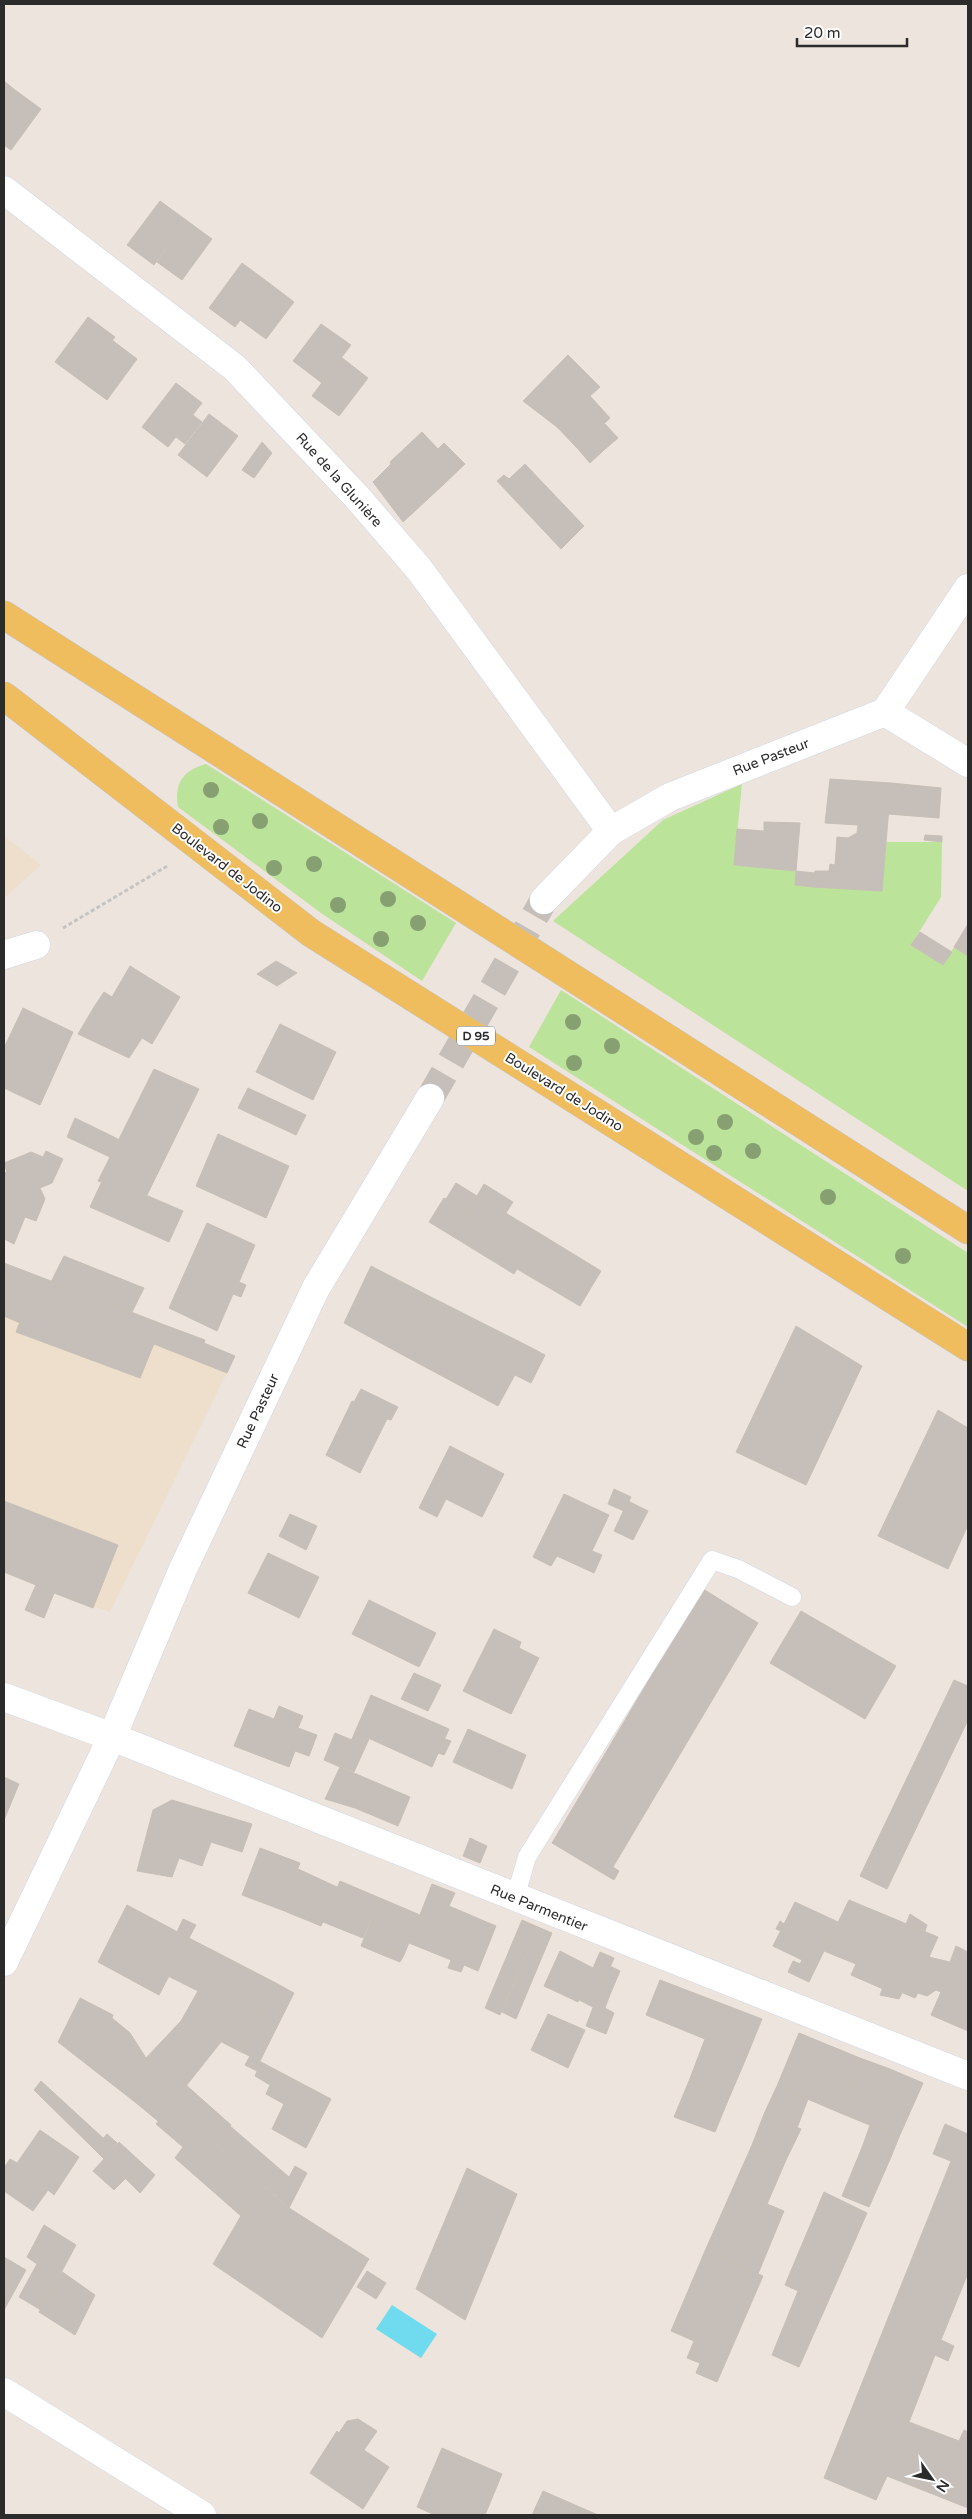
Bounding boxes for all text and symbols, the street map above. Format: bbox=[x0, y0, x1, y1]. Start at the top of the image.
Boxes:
scale bar bbox=[797, 15, 907, 47]
text: 20 m bbox=[804, 24, 841, 42]
street label: Rue de la Glunière bbox=[292, 429, 386, 531]
street label: Rue Pasteur bbox=[730, 734, 812, 779]
street label: Boulevard de Jodino bbox=[168, 820, 286, 916]
road number: D 95 bbox=[457, 1026, 495, 1046]
street label: Boulevard de Jodino bbox=[502, 1049, 626, 1135]
street label: Rue Pasteur bbox=[233, 1370, 283, 1451]
street label: Rue Parmentier bbox=[488, 1881, 591, 1936]
north arrow bbox=[907, 2454, 957, 2504]
text: N bbox=[932, 2476, 953, 2495]

